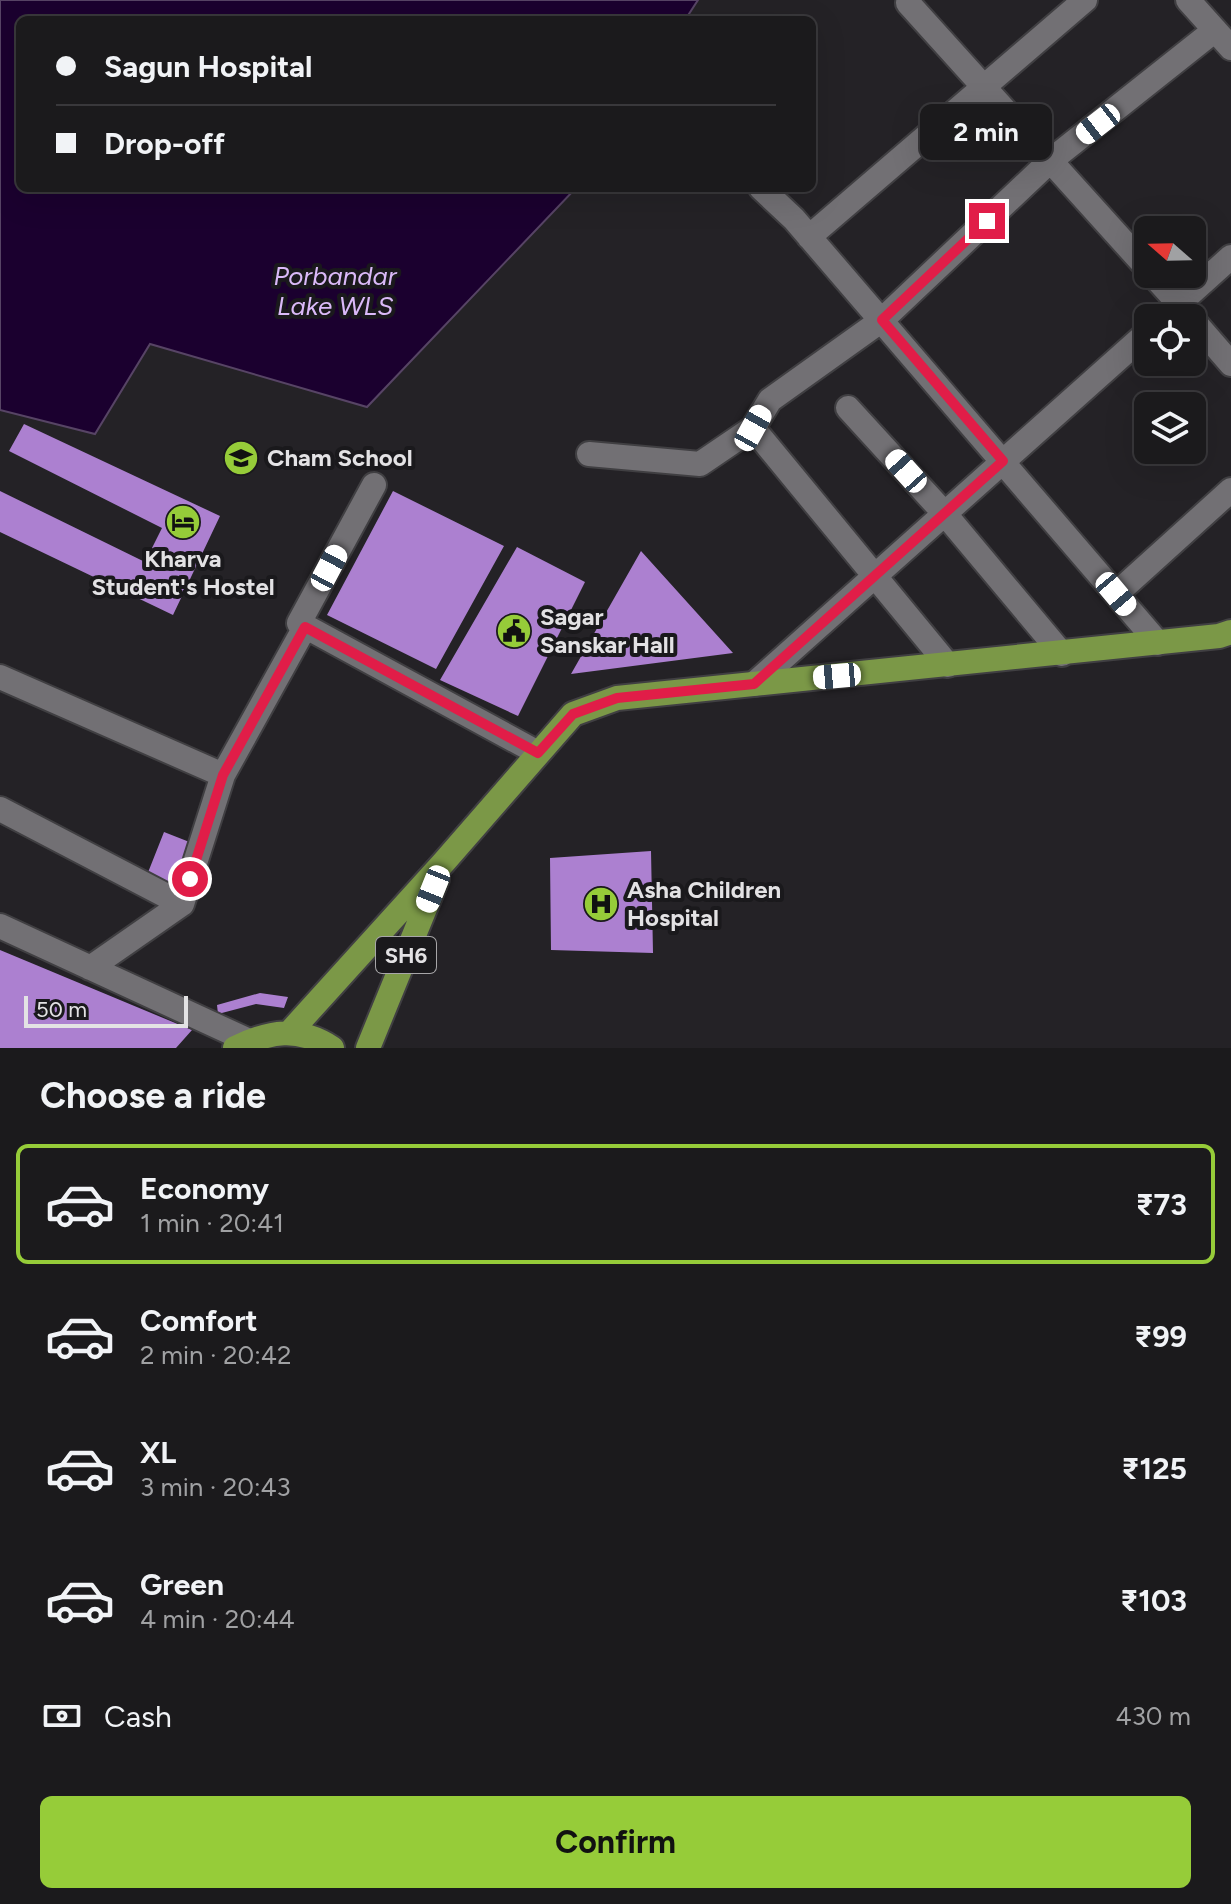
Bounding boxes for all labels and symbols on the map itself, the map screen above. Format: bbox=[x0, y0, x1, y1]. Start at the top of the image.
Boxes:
car bbox=[1072, 100, 1124, 148]
callout: 2 min bbox=[921, 105, 1053, 161]
route end bbox=[969, 203, 1005, 239]
north arrow bbox=[1134, 216, 1206, 288]
water label: Porbandar Lake WLS bbox=[273, 260, 398, 322]
car bbox=[731, 401, 775, 455]
school or university icon: Cham School bbox=[222, 439, 260, 477]
place label: Cham School bbox=[267, 443, 413, 472]
car bbox=[881, 445, 931, 497]
hotel icon: Kharva Student's Hostel bbox=[164, 503, 202, 541]
car bbox=[307, 541, 351, 595]
place label: Kharva Student's Hostel bbox=[91, 544, 275, 601]
car bbox=[1091, 568, 1141, 620]
place label: Sagar Sanskar Hall bbox=[540, 602, 675, 659]
public building icon: Sagar Sanskar Hall bbox=[495, 612, 533, 650]
car bbox=[812, 662, 862, 690]
route start bbox=[172, 861, 208, 897]
car bbox=[413, 862, 453, 916]
place label: Asha Children Hospital bbox=[627, 875, 781, 932]
hospital icon: Asha Children Hospital bbox=[582, 885, 620, 923]
road number: SH6 bbox=[376, 937, 436, 973]
scale bar bbox=[24, 992, 188, 1028]

